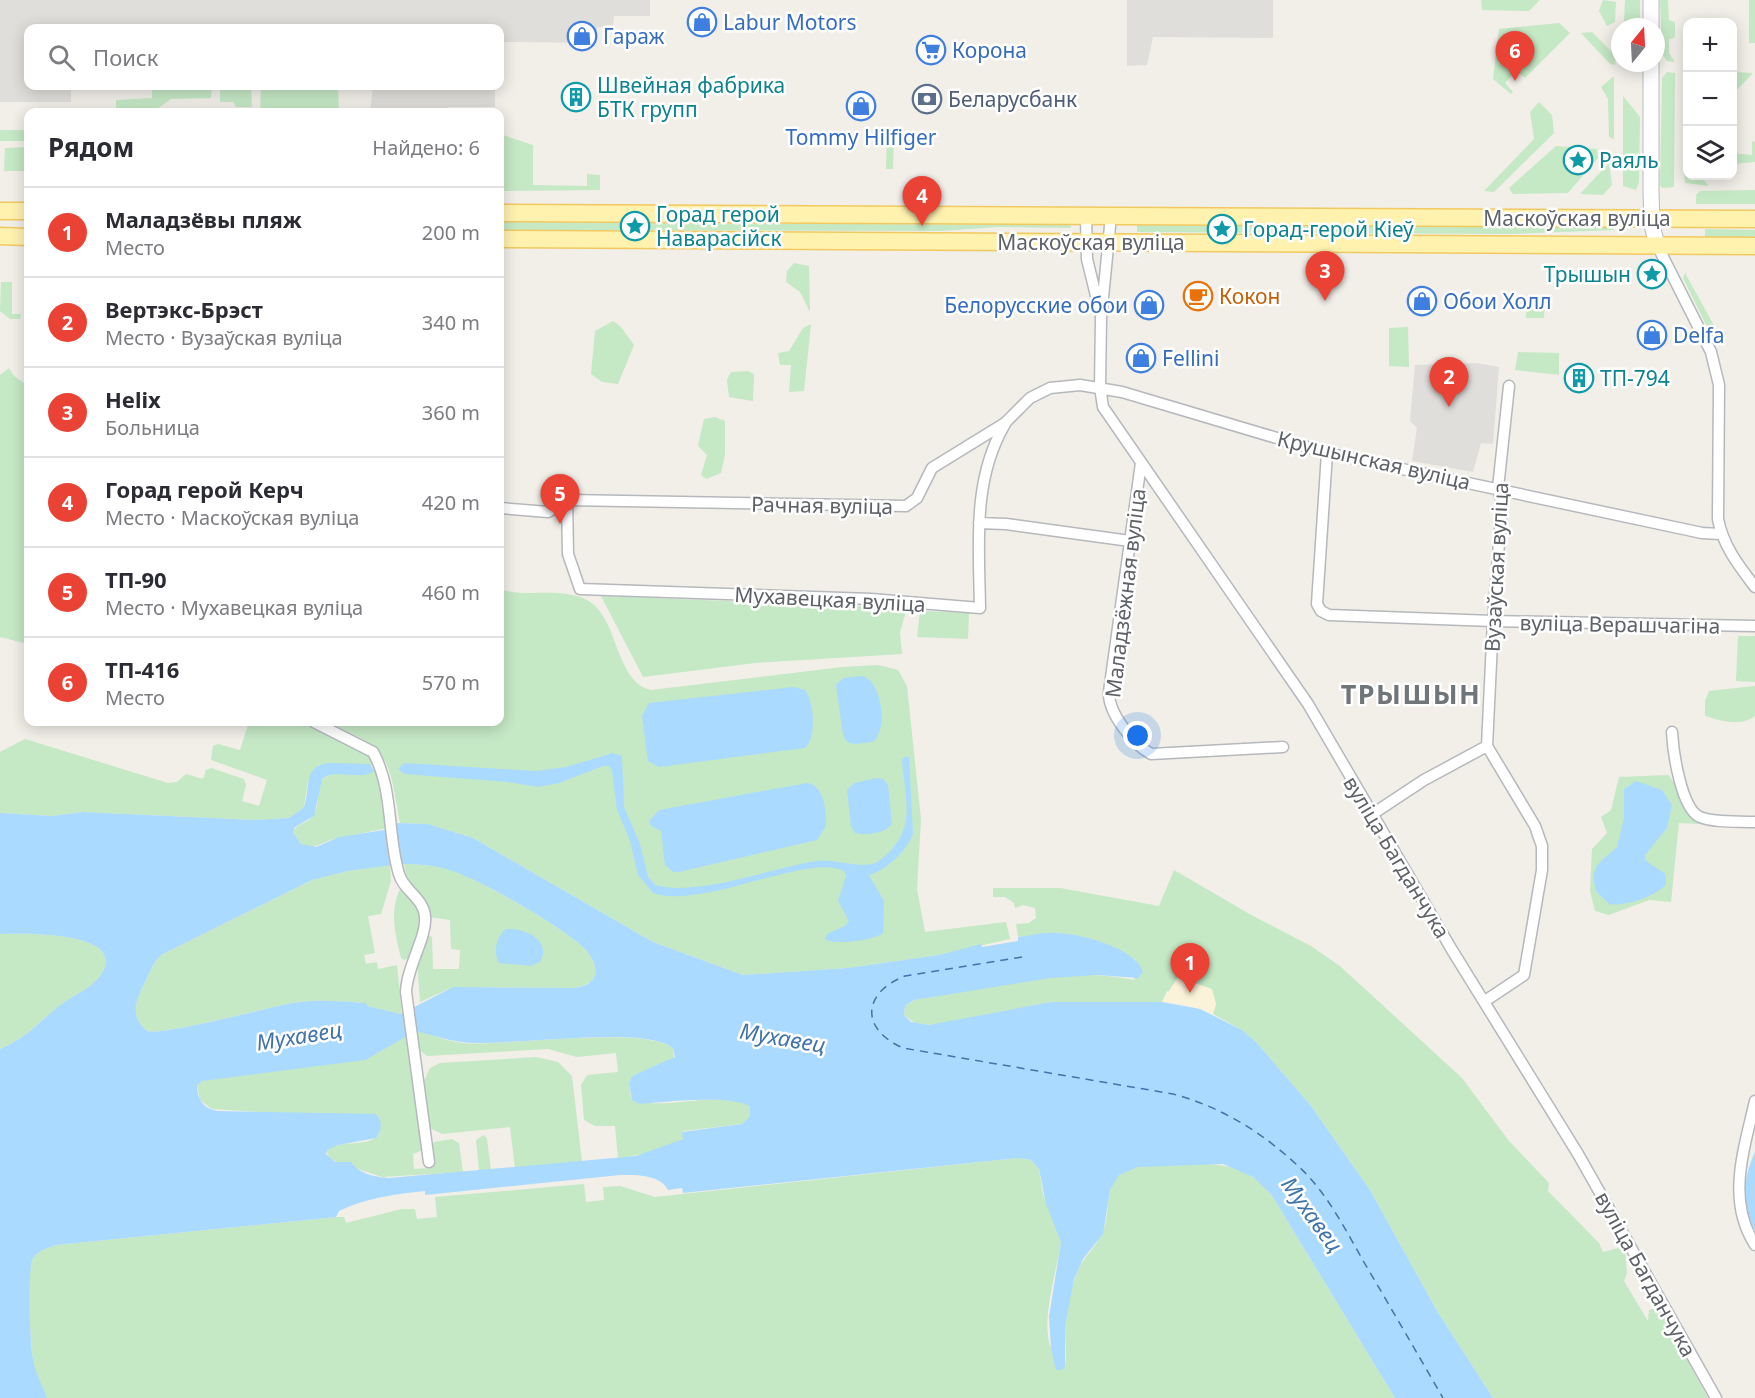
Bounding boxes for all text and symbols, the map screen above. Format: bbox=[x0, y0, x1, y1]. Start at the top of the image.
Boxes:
shop icon: Labur Motors bbox=[686, 6, 718, 38]
place label: Labur Motors bbox=[723, 8, 857, 36]
north arrow bbox=[1611, 18, 1665, 72]
map controls bbox=[1683, 18, 1737, 180]
button: + bbox=[1683, 18, 1737, 72]
shop icon: Гараж bbox=[566, 20, 598, 52]
place label: Гараж bbox=[603, 22, 665, 50]
search box bbox=[24, 24, 504, 90]
pin: 6 bbox=[1496, 32, 1534, 81]
supermarket icon: Корона bbox=[915, 34, 947, 66]
place label: Корона bbox=[952, 36, 1027, 64]
icon: search bbox=[45, 41, 78, 74]
text: Поиск bbox=[93, 42, 158, 72]
place label: Швейная фабрика БТК групп bbox=[597, 71, 785, 123]
button: − bbox=[1683, 72, 1737, 126]
building icon: Швейная фабрика БТК групп bbox=[560, 81, 592, 113]
bank icon: Беларусбанк bbox=[911, 83, 943, 115]
place label: Беларусбанк bbox=[948, 85, 1077, 113]
shop icon: Tommy Hilfiger bbox=[845, 90, 877, 122]
place label: Tommy Hilfiger bbox=[786, 123, 937, 151]
button: layers bbox=[1683, 126, 1737, 180]
text: Рядом bbox=[48, 129, 134, 165]
text: Найдено: 6 bbox=[372, 134, 480, 161]
place icon: Раяль bbox=[1562, 144, 1594, 176]
place label: Раяль bbox=[1599, 146, 1659, 174]
pin: 4 bbox=[902, 176, 942, 226]
place label: Горад герой Наварасійск bbox=[656, 200, 782, 252]
text: Маладзёвы пляж bbox=[105, 204, 302, 234]
street label: Маскоўская вуліца bbox=[1483, 204, 1671, 232]
place icon: Горад герой Наварасійск bbox=[619, 210, 651, 242]
place icon: Горад-герой Кіеў bbox=[1206, 213, 1238, 245]
place label: Горад-герой Кіеў bbox=[1243, 215, 1414, 243]
text: 1 bbox=[62, 219, 73, 246]
text: 200 m bbox=[422, 219, 480, 246]
street label: Маскоўская вуліца bbox=[997, 228, 1185, 256]
text: Место bbox=[105, 234, 165, 261]
pin: 3 bbox=[1306, 252, 1344, 301]
place icon: Трышын bbox=[1636, 258, 1668, 290]
place label: Трышын bbox=[1544, 260, 1631, 288]
cafe icon: Кокон bbox=[1182, 280, 1214, 312]
place label: Кокон bbox=[1219, 282, 1280, 310]
shop icon: Обои Холл bbox=[1406, 285, 1438, 317]
place label: Обои Холл bbox=[1443, 287, 1552, 315]
shop icon: Белорусские обои bbox=[1133, 289, 1165, 321]
place label: Белорусские обои bbox=[944, 291, 1128, 319]
text: Вертэкс-Брэст bbox=[105, 294, 263, 324]
text: 2 bbox=[62, 309, 73, 336]
text: 340 m bbox=[422, 309, 480, 336]
shop icon: Delfa bbox=[1636, 319, 1668, 351]
place label: Delfa bbox=[1673, 321, 1725, 349]
text: Место · Вузаўская вуліца bbox=[105, 324, 343, 351]
shop icon: Fellini bbox=[1125, 342, 1157, 374]
place label: Fellini bbox=[1162, 344, 1219, 372]
pin: 2 bbox=[1430, 358, 1468, 407]
building icon: ТП-794 bbox=[1563, 362, 1595, 394]
place label: ТП-794 bbox=[1600, 364, 1670, 392]
text: Helix bbox=[105, 384, 161, 414]
text: 3 bbox=[62, 399, 73, 426]
text: 360 m bbox=[422, 399, 480, 426]
text: Больница bbox=[105, 414, 200, 441]
street label: Крушынская вуліца bbox=[1275, 424, 1473, 496]
text: Горад герой Керч bbox=[105, 474, 304, 504]
pin: 5 bbox=[540, 474, 580, 524]
street label: Вузаўская вуліца bbox=[1478, 481, 1514, 653]
street label: Маладзёжная вуліца bbox=[1098, 487, 1152, 699]
text: 4 bbox=[62, 489, 73, 516]
text: 420 m bbox=[422, 489, 480, 516]
street label: Рачная вуліца bbox=[751, 490, 893, 520]
text: Место · Маскоўская вуліца bbox=[105, 504, 359, 531]
text: ТП-90 bbox=[105, 564, 167, 594]
text: 5 bbox=[62, 579, 73, 606]
text: 460 m bbox=[422, 579, 480, 606]
street label: Мухавецкая вуліца bbox=[734, 580, 926, 618]
text: Место · Мухавецкая вуліца bbox=[105, 594, 363, 621]
street label: вуліца Верашчагіна bbox=[1519, 608, 1721, 640]
text: ТП-416 bbox=[105, 654, 179, 684]
text: 6 bbox=[62, 669, 73, 696]
text: 570 m bbox=[422, 669, 480, 696]
district label: ТРЫШЫН bbox=[1341, 675, 1481, 712]
text: Место bbox=[105, 684, 165, 711]
your location bbox=[1123, 721, 1152, 750]
street label: вуліца Багданчука bbox=[1337, 771, 1457, 943]
pin: 1 bbox=[1170, 944, 1210, 993]
water label: Мухавец bbox=[254, 1013, 344, 1057]
water label: Мухавец bbox=[738, 1015, 828, 1059]
water label: Мухавец bbox=[1275, 1170, 1351, 1258]
street label: вуліца Багданчука bbox=[1589, 1186, 1703, 1362]

